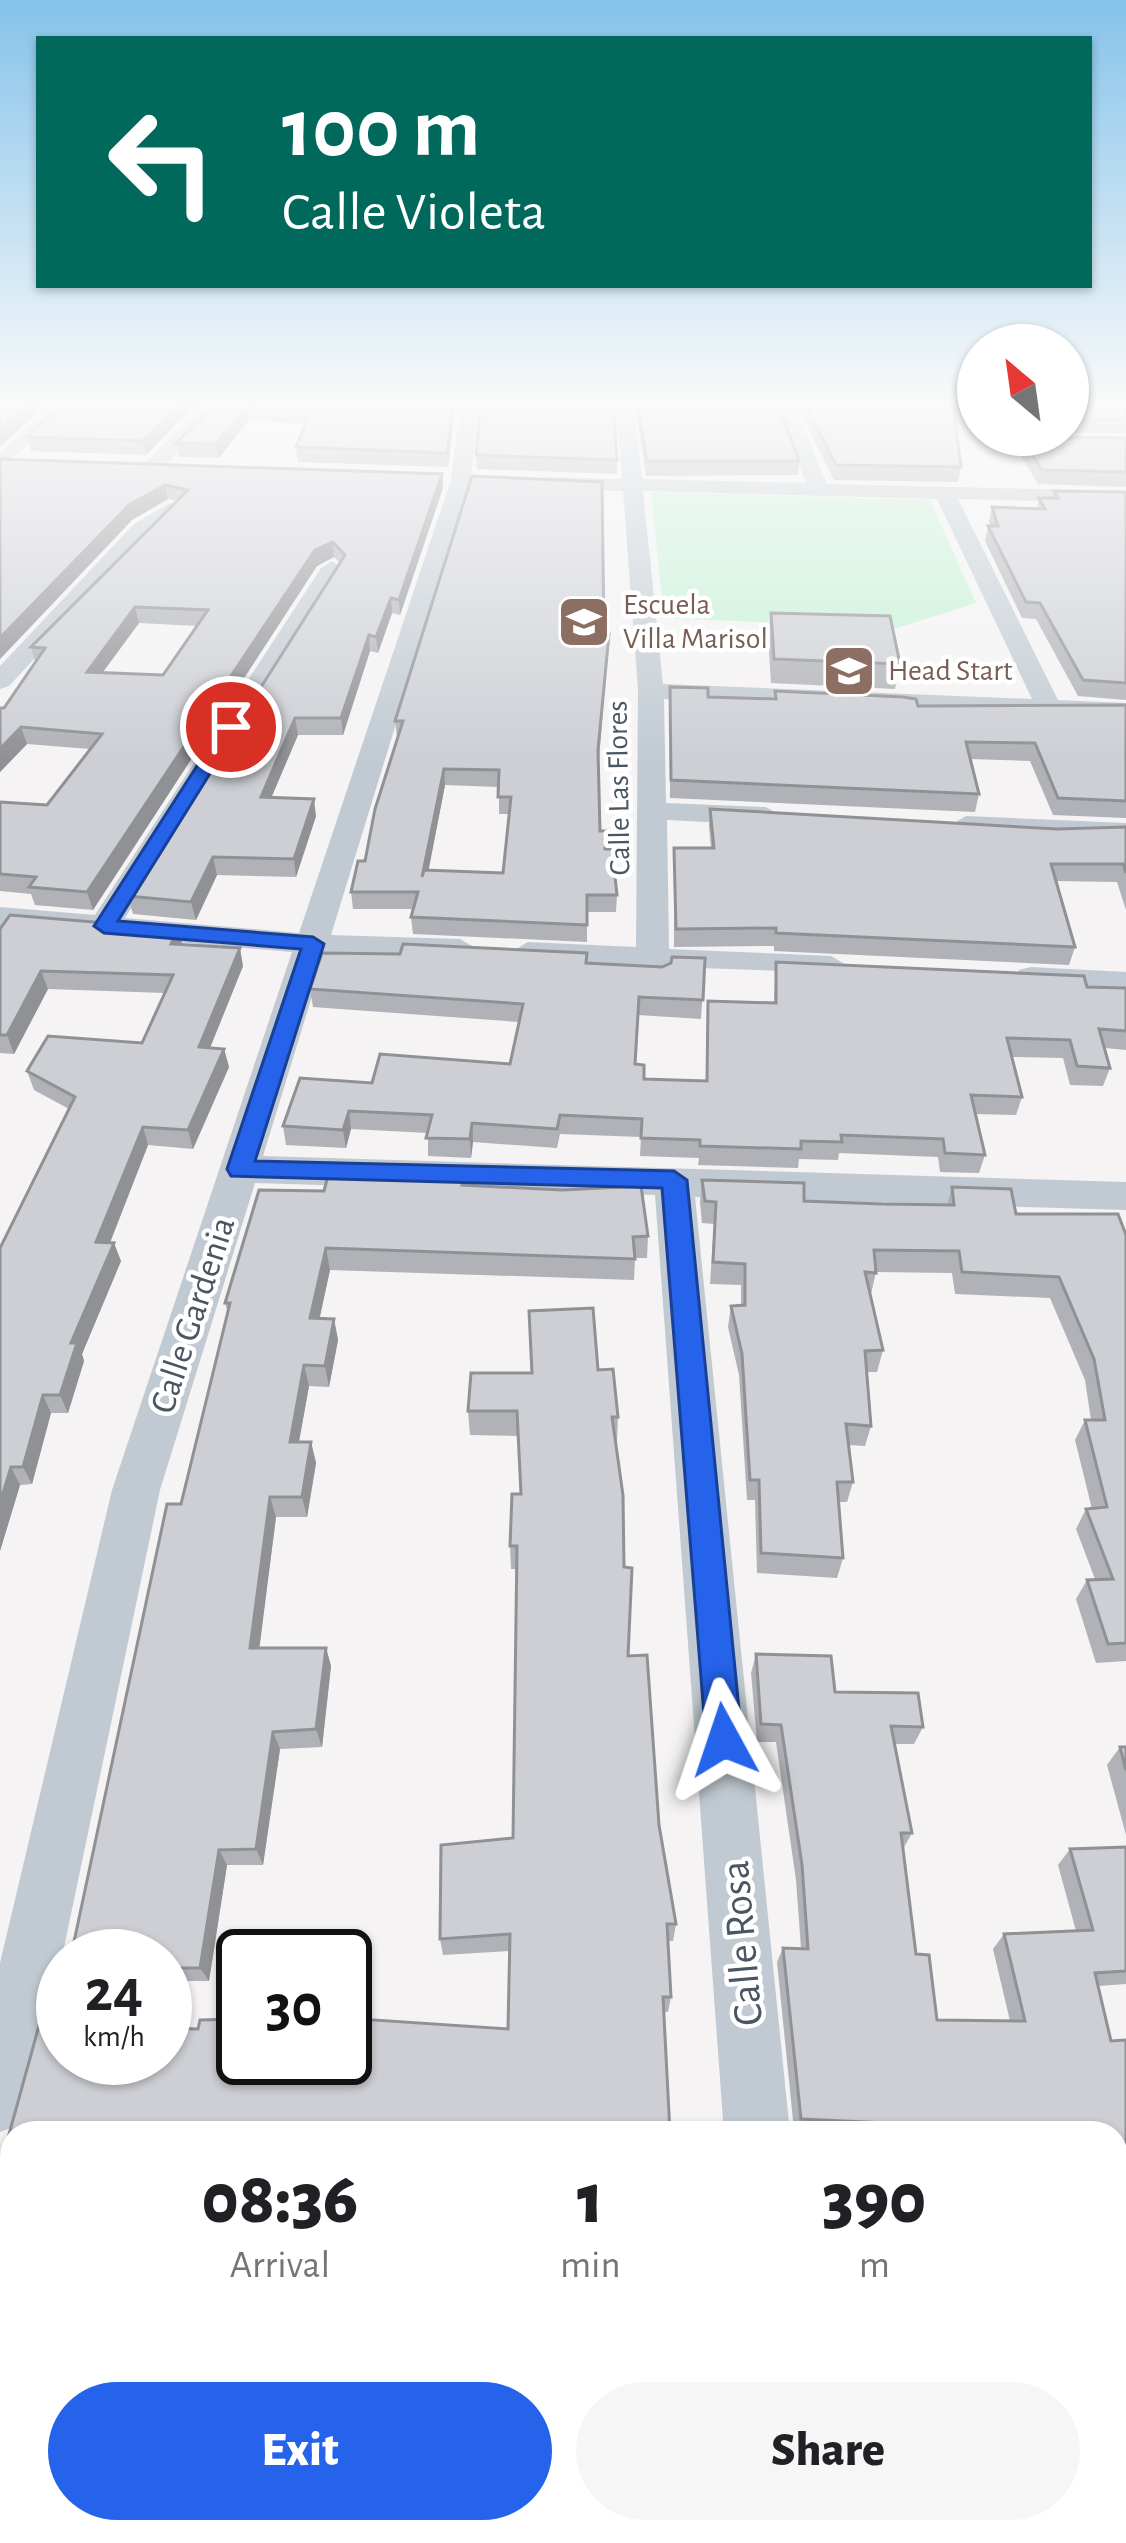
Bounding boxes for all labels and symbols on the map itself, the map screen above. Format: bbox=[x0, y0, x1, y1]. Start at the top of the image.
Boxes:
north arrow bbox=[957, 324, 1089, 456]
place label: Escuela Villa Marisol bbox=[623, 590, 768, 654]
school or university icon: Escuela Villa Marisol bbox=[556, 594, 612, 650]
school or university icon: Head Start bbox=[821, 643, 877, 699]
place label: Head Start bbox=[888, 656, 1013, 686]
pin bbox=[180, 676, 282, 778]
street label: Calle Las Flores bbox=[602, 700, 636, 876]
street label: Calle Gardenia bbox=[144, 1212, 242, 1418]
position arrow bbox=[661, 1677, 787, 1803]
street label: Calle Rosa bbox=[714, 1859, 770, 2027]
speed limit sign: 30 bbox=[216, 1929, 372, 2085]

